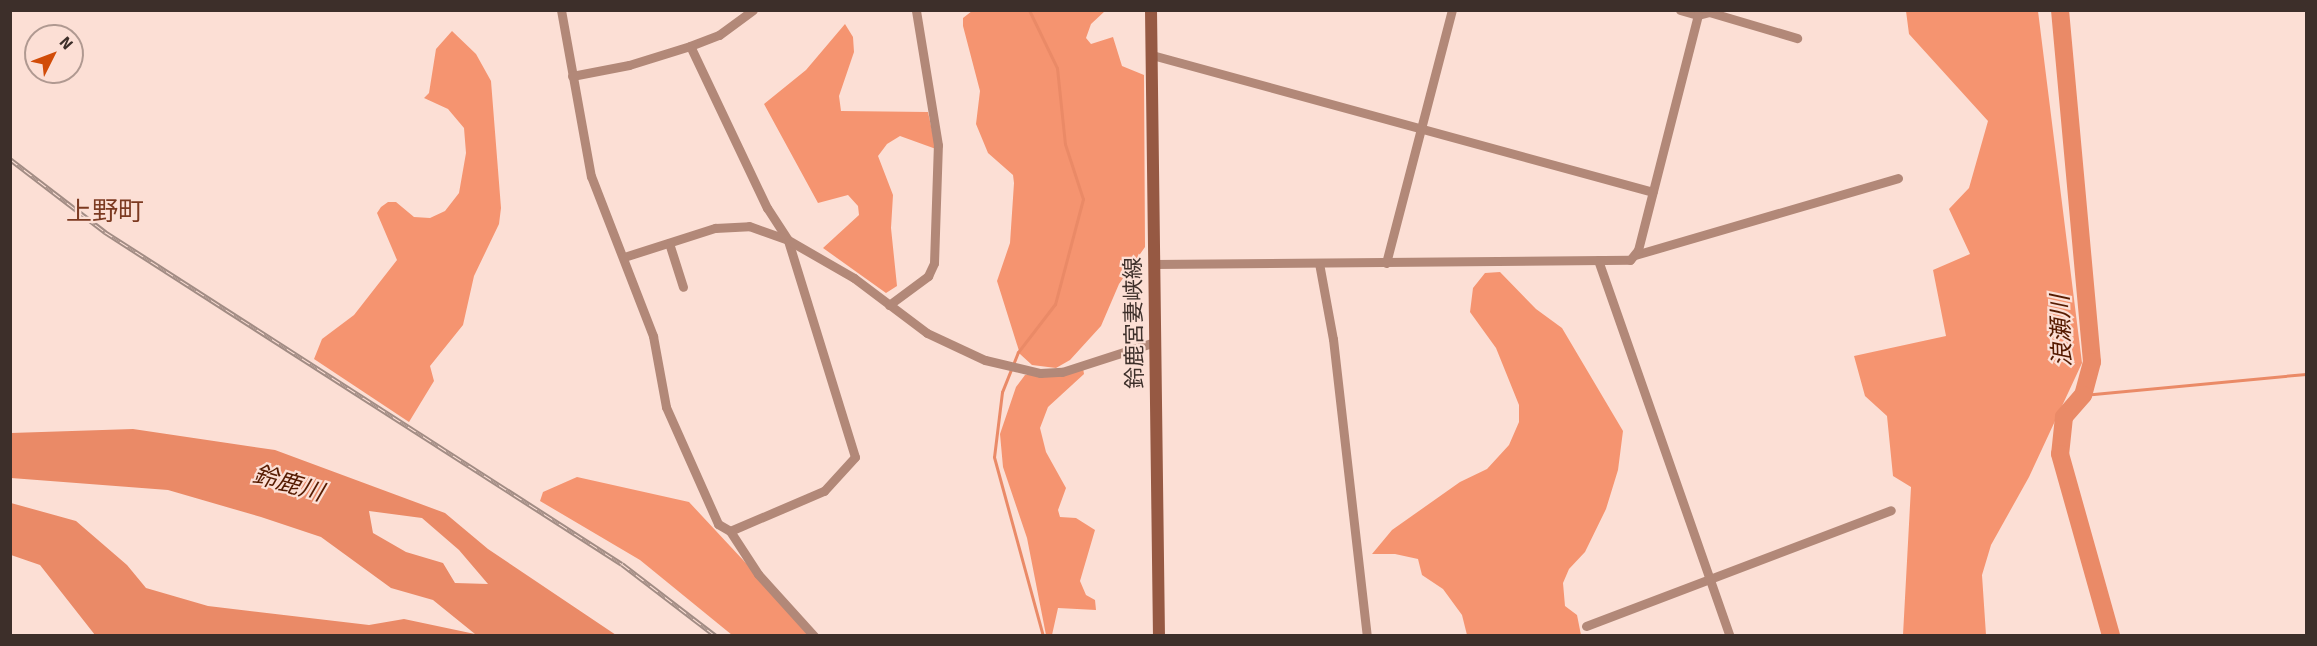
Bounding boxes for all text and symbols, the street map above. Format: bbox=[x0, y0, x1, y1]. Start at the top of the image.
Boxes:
north arrow bbox=[24, 24, 84, 84]
text: N bbox=[55, 32, 77, 54]
district label: 上野町 bbox=[66, 197, 144, 229]
street label: 鈴鹿宮妻峡線 bbox=[1120, 257, 1148, 389]
water label: 浪瀬川 bbox=[2046, 295, 2078, 367]
water label: 鈴鹿川 bbox=[249, 460, 327, 508]

